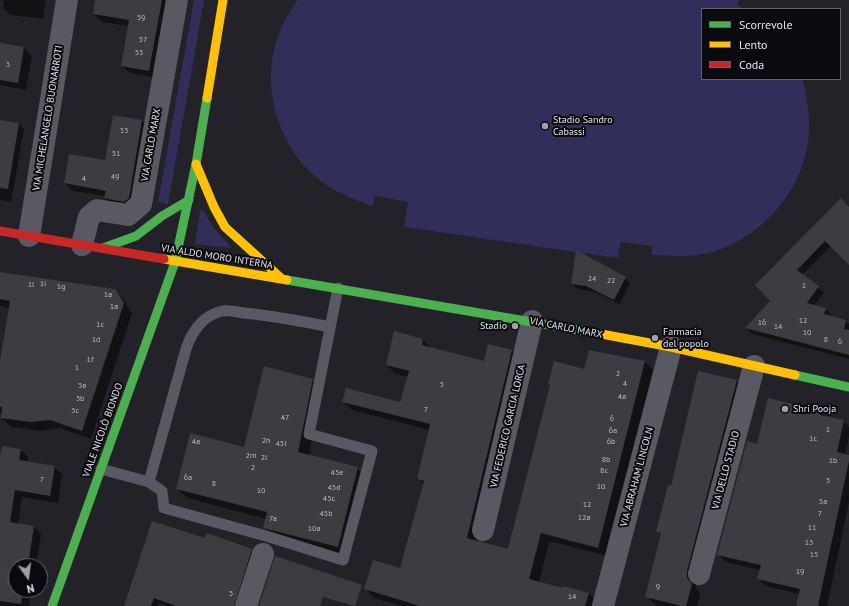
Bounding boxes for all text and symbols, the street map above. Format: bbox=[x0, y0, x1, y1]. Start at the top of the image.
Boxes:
legend bbox=[701, 8, 841, 80]
house number: 59 bbox=[137, 13, 145, 23]
text: Scorrevole bbox=[739, 17, 793, 32]
house number: 57 bbox=[139, 35, 147, 45]
text: Lento bbox=[739, 37, 768, 52]
street label: VIA MICHELANGELO BUONARROTI bbox=[31, 44, 65, 192]
house number: 55 bbox=[135, 48, 143, 58]
text: Coda bbox=[739, 57, 764, 72]
house number: 3 bbox=[6, 60, 10, 70]
street label: VIA CARLO MARX bbox=[139, 108, 163, 182]
place label: Stadio Sandro Cabassi bbox=[553, 114, 613, 138]
marker: Stadio Sandro Cabassi bbox=[540, 121, 550, 131]
house number: 53 bbox=[120, 126, 128, 136]
house number: 51 bbox=[112, 149, 120, 159]
house number: 49 bbox=[111, 172, 119, 182]
house number: 4 bbox=[82, 174, 86, 184]
street label: VIA ALDO MORO INTERNA bbox=[160, 242, 274, 272]
house number: 24 bbox=[588, 274, 596, 284]
house number: 22 bbox=[607, 276, 615, 286]
house number: 1i bbox=[40, 279, 46, 289]
house number: 1l bbox=[28, 280, 34, 290]
house number: 1 bbox=[802, 281, 806, 291]
house number: 1g bbox=[57, 282, 65, 292]
house number: 1a bbox=[104, 290, 112, 300]
house number: 1a bbox=[110, 302, 118, 312]
street label: VIA CARLO MARX bbox=[529, 315, 603, 341]
house number: 12 bbox=[799, 316, 807, 326]
house number: 16 bbox=[758, 318, 766, 328]
house number: 1c bbox=[96, 320, 104, 330]
place label: Stadio bbox=[480, 320, 507, 332]
marker: Stadio bbox=[510, 321, 520, 331]
house number: 14 bbox=[774, 322, 782, 332]
place label: Farmacia del popolo bbox=[663, 326, 709, 350]
house number: 10 bbox=[803, 328, 811, 338]
marker: Farmacia del popolo bbox=[650, 333, 660, 343]
house number: 1d bbox=[92, 335, 100, 345]
house number: 8 bbox=[824, 335, 828, 345]
house number: 6 bbox=[838, 337, 842, 347]
house number: 1f bbox=[87, 355, 93, 365]
house number: 1 bbox=[75, 363, 79, 373]
street label: VIA FEDERICO GARCIA LORCA bbox=[488, 363, 528, 489]
house number: 2 bbox=[616, 369, 620, 379]
house number: 4 bbox=[623, 379, 627, 389]
house number: 5 bbox=[440, 380, 444, 390]
house number: 3a bbox=[78, 381, 86, 391]
street label: VIALE NICOLÒ BIONDO bbox=[80, 381, 126, 479]
house number: 4a bbox=[618, 392, 626, 402]
house number: 3b bbox=[76, 394, 84, 404]
place label: Shri Pooja bbox=[793, 403, 836, 415]
marker: Shri Pooja bbox=[780, 404, 790, 414]
house number: 7 bbox=[424, 405, 428, 415]
house number: 3c bbox=[71, 406, 79, 416]
house number: 47 bbox=[281, 413, 289, 423]
house number: 6 bbox=[610, 414, 614, 424]
house number: 1 bbox=[826, 425, 830, 435]
house number: 6a bbox=[609, 426, 617, 436]
street label: VIA ABRAHAM LINCOLN bbox=[618, 426, 656, 528]
street label: VIA DELLO STADIO bbox=[710, 430, 742, 510]
house number: 1c bbox=[809, 434, 817, 444]
house number: 2h bbox=[262, 436, 270, 446]
house number: 4a bbox=[192, 437, 200, 447]
house number: 6b bbox=[607, 437, 615, 447]
house number: 45l bbox=[275, 439, 287, 449]
house number: 2m bbox=[246, 451, 256, 461]
house number: 2l bbox=[261, 453, 267, 463]
house number: 8b bbox=[602, 455, 610, 465]
house number: 1b bbox=[829, 456, 837, 466]
house number: 2 bbox=[251, 463, 255, 473]
house number: 8c bbox=[600, 466, 608, 476]
house number: 45e bbox=[331, 468, 343, 478]
house number: 6a bbox=[184, 473, 192, 483]
house number: 7 bbox=[40, 475, 44, 485]
house number: 3 bbox=[826, 476, 830, 486]
house number: 8 bbox=[212, 479, 216, 489]
house number: 10 bbox=[597, 482, 605, 492]
house number: 45d bbox=[327, 483, 341, 493]
house number: 10 bbox=[257, 486, 265, 496]
house number: 45c bbox=[323, 494, 335, 504]
house number: 5a bbox=[819, 497, 827, 507]
house number: 12 bbox=[583, 500, 591, 510]
house number: 45b bbox=[319, 509, 333, 519]
house number: 7 bbox=[818, 509, 822, 519]
house number: 12a bbox=[578, 513, 590, 523]
house number: 7a bbox=[269, 514, 277, 524]
house number: 11 bbox=[808, 523, 816, 533]
house number: 10a bbox=[308, 524, 320, 534]
house number: 13 bbox=[805, 538, 813, 548]
house number: 15 bbox=[810, 550, 818, 560]
north arrow bbox=[8, 558, 48, 598]
house number: 19 bbox=[796, 567, 804, 577]
text: N bbox=[25, 581, 36, 596]
house number: 9 bbox=[656, 582, 660, 592]
house number: 3 bbox=[229, 589, 233, 599]
house number: 14 bbox=[568, 592, 576, 602]

